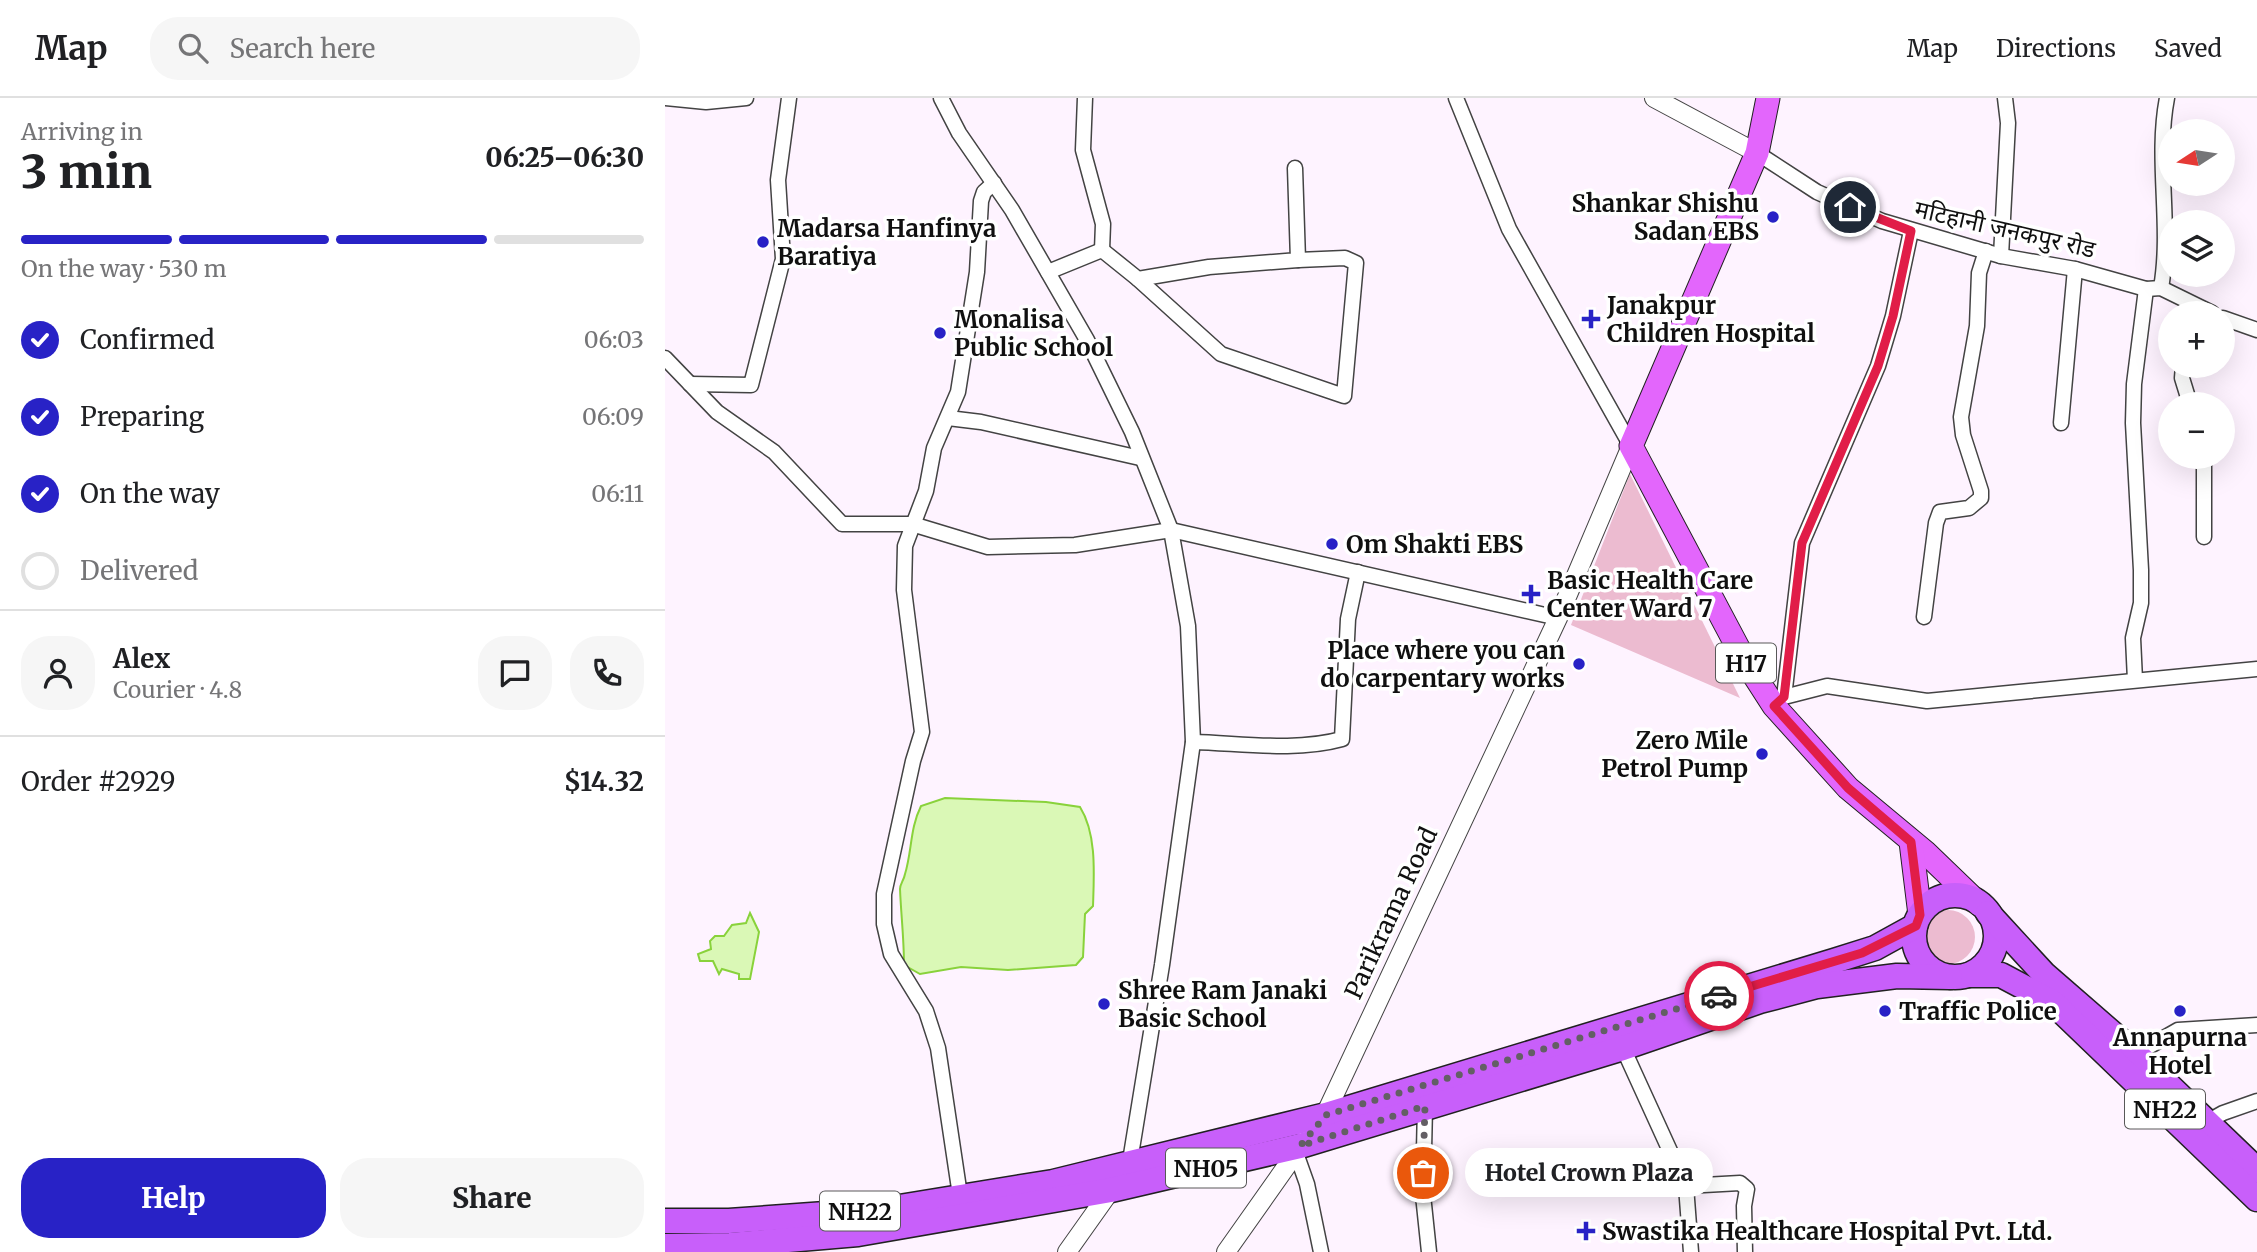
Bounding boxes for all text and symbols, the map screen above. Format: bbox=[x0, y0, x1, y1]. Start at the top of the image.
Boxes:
search box bbox=[150, 17, 640, 80]
text: Map bbox=[35, 28, 108, 69]
icon: search bbox=[174, 29, 212, 67]
text: Search here bbox=[230, 32, 375, 65]
text: Map bbox=[1907, 33, 1958, 64]
text: Directions bbox=[1996, 33, 2116, 64]
text: Saved bbox=[2154, 33, 2222, 64]
text: Arriving in bbox=[21, 117, 143, 146]
north arrow bbox=[2158, 119, 2235, 196]
map controls bbox=[2158, 119, 2235, 469]
text: 06:25–06:30 bbox=[485, 141, 644, 174]
text: 3 min bbox=[21, 143, 152, 201]
pin bbox=[1820, 177, 1880, 237]
place label: Shankar Shishu Sadan EBS bbox=[1571, 188, 1759, 247]
icon: home bbox=[1831, 188, 1869, 226]
street label: मटिहानी जनकपुर रोड bbox=[1912, 193, 2099, 265]
marker: Shankar Shishu Sadan EBS bbox=[1765, 209, 1781, 225]
button: layers bbox=[2158, 210, 2235, 287]
place label: Madarsa Hanfinya Baratiya bbox=[777, 213, 996, 272]
marker: Madarsa Hanfinya Baratiya bbox=[755, 234, 771, 250]
text: On the way · 530 m bbox=[21, 254, 227, 283]
place label: Janakpur Children Hospital bbox=[1606, 290, 1815, 349]
button: + bbox=[2158, 301, 2235, 378]
place label: Monalisa Public School bbox=[954, 304, 1113, 363]
marker: Janakpur Children Hospital bbox=[1581, 309, 1601, 329]
icon: check bbox=[21, 321, 59, 359]
text: Confirmed bbox=[80, 323, 215, 356]
text: 06:03 bbox=[584, 325, 644, 354]
marker: Monalisa Public School bbox=[932, 325, 948, 341]
button: − bbox=[2158, 392, 2235, 469]
icon: check bbox=[21, 398, 59, 436]
text: Preparing bbox=[80, 400, 204, 433]
text: 06:09 bbox=[582, 402, 644, 431]
icon: check bbox=[21, 475, 59, 513]
text: On the way bbox=[80, 477, 220, 510]
text: 06:11 bbox=[591, 479, 644, 508]
place label: Om Shakti EBS bbox=[1346, 529, 1523, 560]
marker: Om Shakti EBS bbox=[1324, 536, 1340, 552]
text: Delivered bbox=[80, 554, 199, 587]
place label: Basic Health Care Center Ward 7 bbox=[1547, 565, 1753, 624]
marker: Basic Health Care Center Ward 7 bbox=[1521, 584, 1541, 604]
place label: Place where you can do carpentary works bbox=[1320, 635, 1565, 694]
button: person bbox=[21, 636, 95, 710]
button: chat bbox=[478, 636, 552, 710]
button: phone bbox=[570, 636, 644, 710]
text: Alex bbox=[113, 642, 170, 675]
road number: H17 bbox=[1716, 643, 1776, 682]
marker: Place where you can do carpentary works bbox=[1571, 656, 1587, 672]
text: Courier · 4.8 bbox=[113, 675, 242, 704]
place label: Zero Mile Petrol Pump bbox=[1601, 725, 1748, 784]
marker: Zero Mile Petrol Pump bbox=[1754, 746, 1770, 762]
text: Order #2929 bbox=[21, 765, 176, 798]
text: $14.32 bbox=[564, 765, 644, 798]
street label: Parikrama Road bbox=[1338, 822, 1444, 1004]
courier bbox=[1684, 961, 1754, 1031]
place label: Shree Ram Janaki Basic School bbox=[1118, 975, 1327, 1034]
icon: car bbox=[1700, 977, 1738, 1015]
marker: Shree Ram Janaki Basic School bbox=[1096, 996, 1112, 1012]
place label: Traffic Police bbox=[1899, 996, 2057, 1027]
marker: Traffic Police bbox=[1877, 1003, 1893, 1019]
marker: Annapurna Hotel bbox=[2172, 1003, 2188, 1019]
place label: Annapurna Hotel bbox=[2112, 1022, 2247, 1081]
road number: NH22 bbox=[2125, 1090, 2205, 1128]
pin bbox=[1393, 1143, 1453, 1203]
road number: NH05 bbox=[1166, 1148, 1246, 1188]
callout: Hotel Crown Plaza bbox=[1465, 1148, 1713, 1198]
icon: bag bbox=[1404, 1154, 1442, 1192]
button: Help bbox=[21, 1158, 326, 1238]
button: Share bbox=[340, 1158, 644, 1238]
text: Hotel Crown Plaza bbox=[1484, 1158, 1694, 1187]
road number: NH22 bbox=[820, 1192, 900, 1230]
place label: Swastika Healthcare Hospital Pvt. Ltd. bbox=[1602, 1216, 2053, 1247]
marker: Swastika Healthcare Hospital Pvt. Ltd. bbox=[1576, 1221, 1596, 1241]

